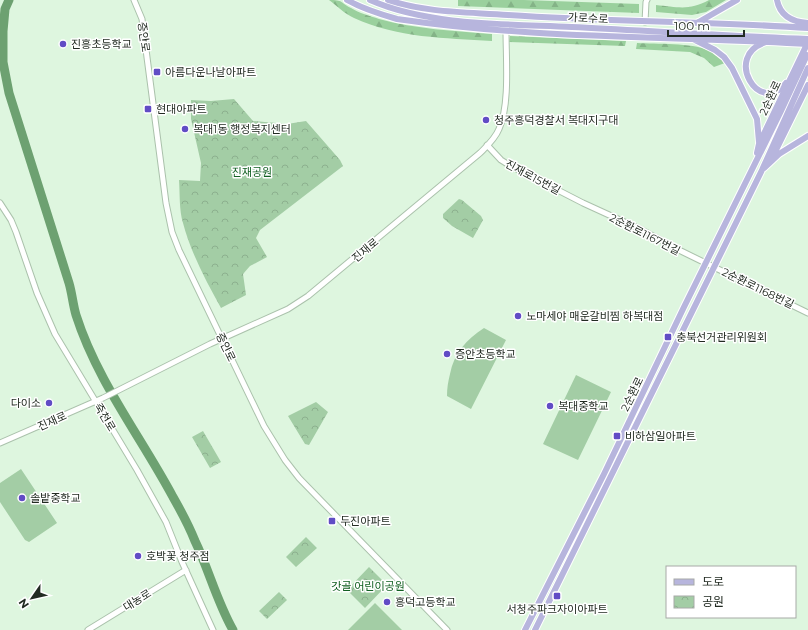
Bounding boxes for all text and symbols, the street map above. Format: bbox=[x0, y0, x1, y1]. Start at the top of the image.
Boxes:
street label: 가로수로 bbox=[567, 10, 609, 26]
scale bar bbox=[668, 12, 744, 38]
text: 100 m bbox=[674, 18, 710, 33]
street label: 증안로 bbox=[135, 21, 153, 53]
place label: 진흥초등학교 bbox=[71, 37, 132, 51]
marker: 진흥초등학교 bbox=[58, 39, 68, 49]
place label: 아름다운나날아파트 bbox=[165, 65, 256, 79]
marker: 아름다운나날아파트 bbox=[152, 67, 162, 77]
street label: 2순환로 bbox=[756, 78, 784, 118]
place label: 현대아파트 bbox=[156, 102, 207, 116]
marker: 현대아파트 bbox=[143, 104, 153, 114]
place label: 청주흥덕경찰서 복대지구대 bbox=[494, 113, 618, 127]
marker: 청주흥덕경찰서 복대지구대 bbox=[481, 115, 491, 125]
place label: 복대1동 행정복지센터 bbox=[193, 122, 291, 136]
marker: 복대1동 행정복지센터 bbox=[180, 124, 190, 134]
street label: 진재로15번길 bbox=[503, 157, 563, 197]
park label: 진재공원 bbox=[232, 165, 272, 179]
street label: 2순환로1167번길 bbox=[607, 210, 683, 258]
street label: 진재로 bbox=[349, 235, 381, 265]
street label: 2순환로1168번길 bbox=[720, 264, 796, 312]
place label: 노마세야 매운갈비찜 하복대점 bbox=[526, 309, 663, 323]
marker: 노마세야 매운갈비찜 하복대점 bbox=[513, 311, 523, 321]
street label: 증안로 bbox=[213, 330, 239, 364]
place label: 충북선거관리위원회 bbox=[676, 330, 767, 344]
marker: 충북선거관리위원회 bbox=[663, 332, 673, 342]
place label: 증안초등학교 bbox=[455, 347, 516, 361]
marker: 증안초등학교 bbox=[442, 349, 452, 359]
street label: 2순환로 bbox=[618, 374, 646, 414]
place label: 다이소 bbox=[11, 396, 41, 410]
marker: 다이소 bbox=[44, 398, 54, 408]
place label: 복대중학교 bbox=[558, 399, 609, 413]
street label: 죽천로 bbox=[91, 400, 119, 434]
marker: 복대중학교 bbox=[545, 401, 555, 411]
street label: 진재로 bbox=[35, 408, 69, 434]
place label: 비하삼일아파트 bbox=[625, 429, 696, 443]
marker: 비하삼일아파트 bbox=[612, 431, 622, 441]
place label: 솔밭중학교 bbox=[30, 491, 81, 505]
marker: 솔밭중학교 bbox=[17, 493, 27, 503]
place label: 두진아파트 bbox=[340, 514, 391, 528]
marker: 두진아파트 bbox=[327, 516, 337, 526]
place label: 호박꽃 청주점 bbox=[146, 549, 210, 563]
marker: 호박꽃 청주점 bbox=[133, 551, 143, 561]
legend bbox=[666, 566, 796, 618]
text: 도로 bbox=[702, 574, 724, 589]
north arrow bbox=[12, 578, 52, 618]
park label: 갓골 어린이공원 bbox=[331, 579, 405, 593]
street label: 대농로 bbox=[120, 586, 154, 614]
marker: 서청주파크자이아파트 bbox=[552, 591, 562, 601]
text: 공원 bbox=[702, 594, 724, 609]
place label: 흥덕고등학교 bbox=[395, 595, 456, 609]
text: N bbox=[15, 596, 32, 611]
marker: 흥덕고등학교 bbox=[382, 597, 392, 607]
place label: 서청주파크자이아파트 bbox=[506, 602, 608, 616]

